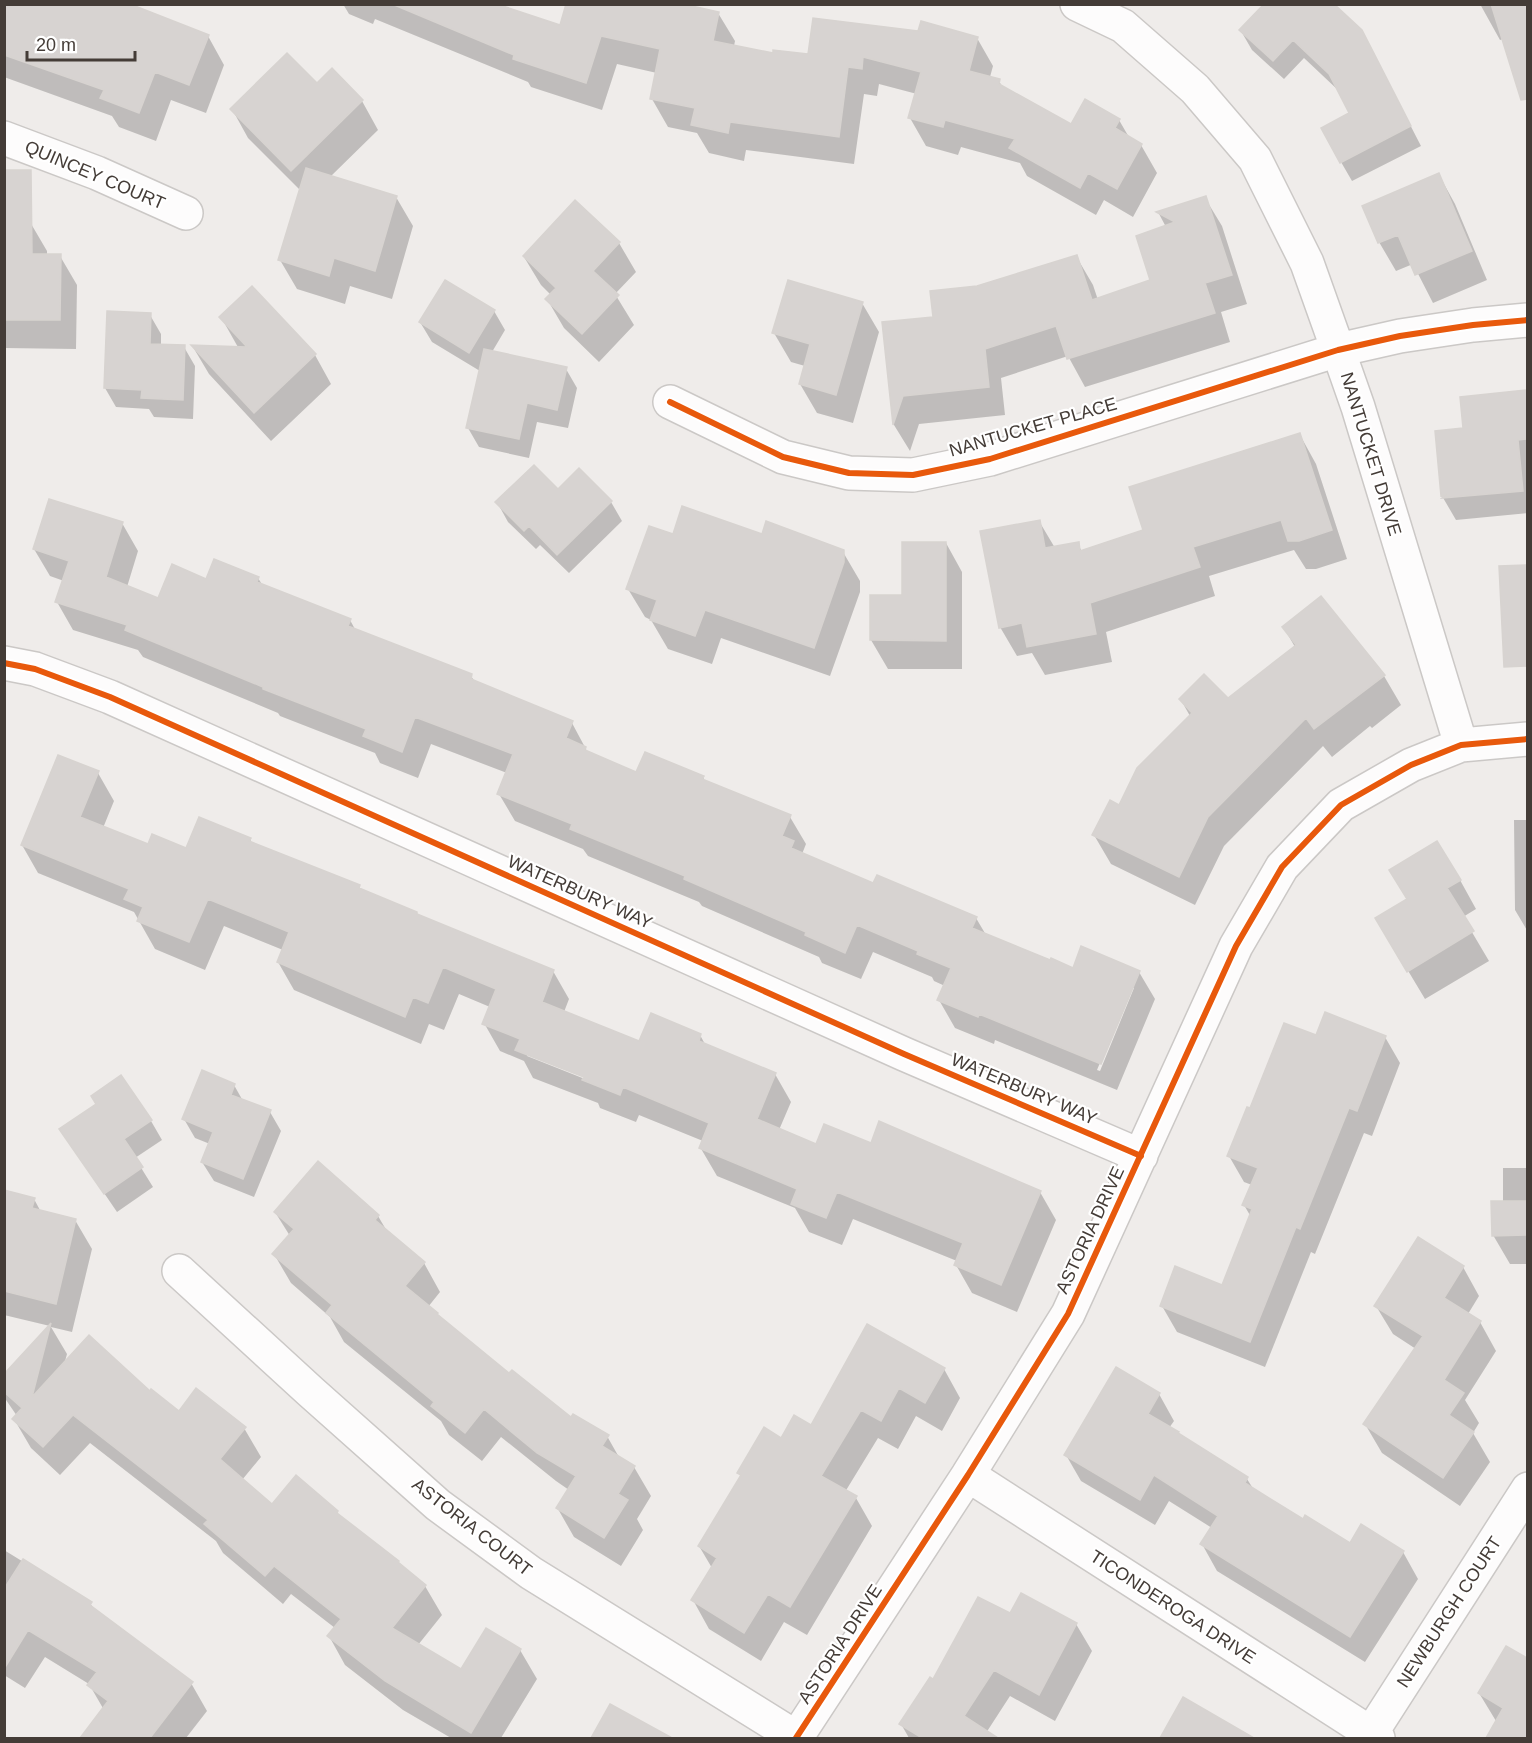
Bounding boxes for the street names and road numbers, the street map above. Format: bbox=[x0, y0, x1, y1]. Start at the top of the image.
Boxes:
street label: QUINCEY COURT bbox=[22, 136, 168, 214]
street label: NANTUCKET DRIVE bbox=[1337, 370, 1405, 538]
street label: NANTUCKET PLACE bbox=[947, 393, 1119, 461]
street label: WATERBURY WAY bbox=[505, 851, 655, 933]
street label: WATERBURY WAY bbox=[948, 1049, 1100, 1129]
street label: ASTORIA DRIVE bbox=[1052, 1163, 1128, 1297]
street label: ASTORIA COURT bbox=[408, 1474, 536, 1580]
street label: NEWBURGH COURT bbox=[1393, 1533, 1505, 1691]
street label: TICONDEROGA DRIVE bbox=[1087, 1546, 1259, 1668]
street label: ASTORIA DRIVE bbox=[794, 1581, 886, 1707]

